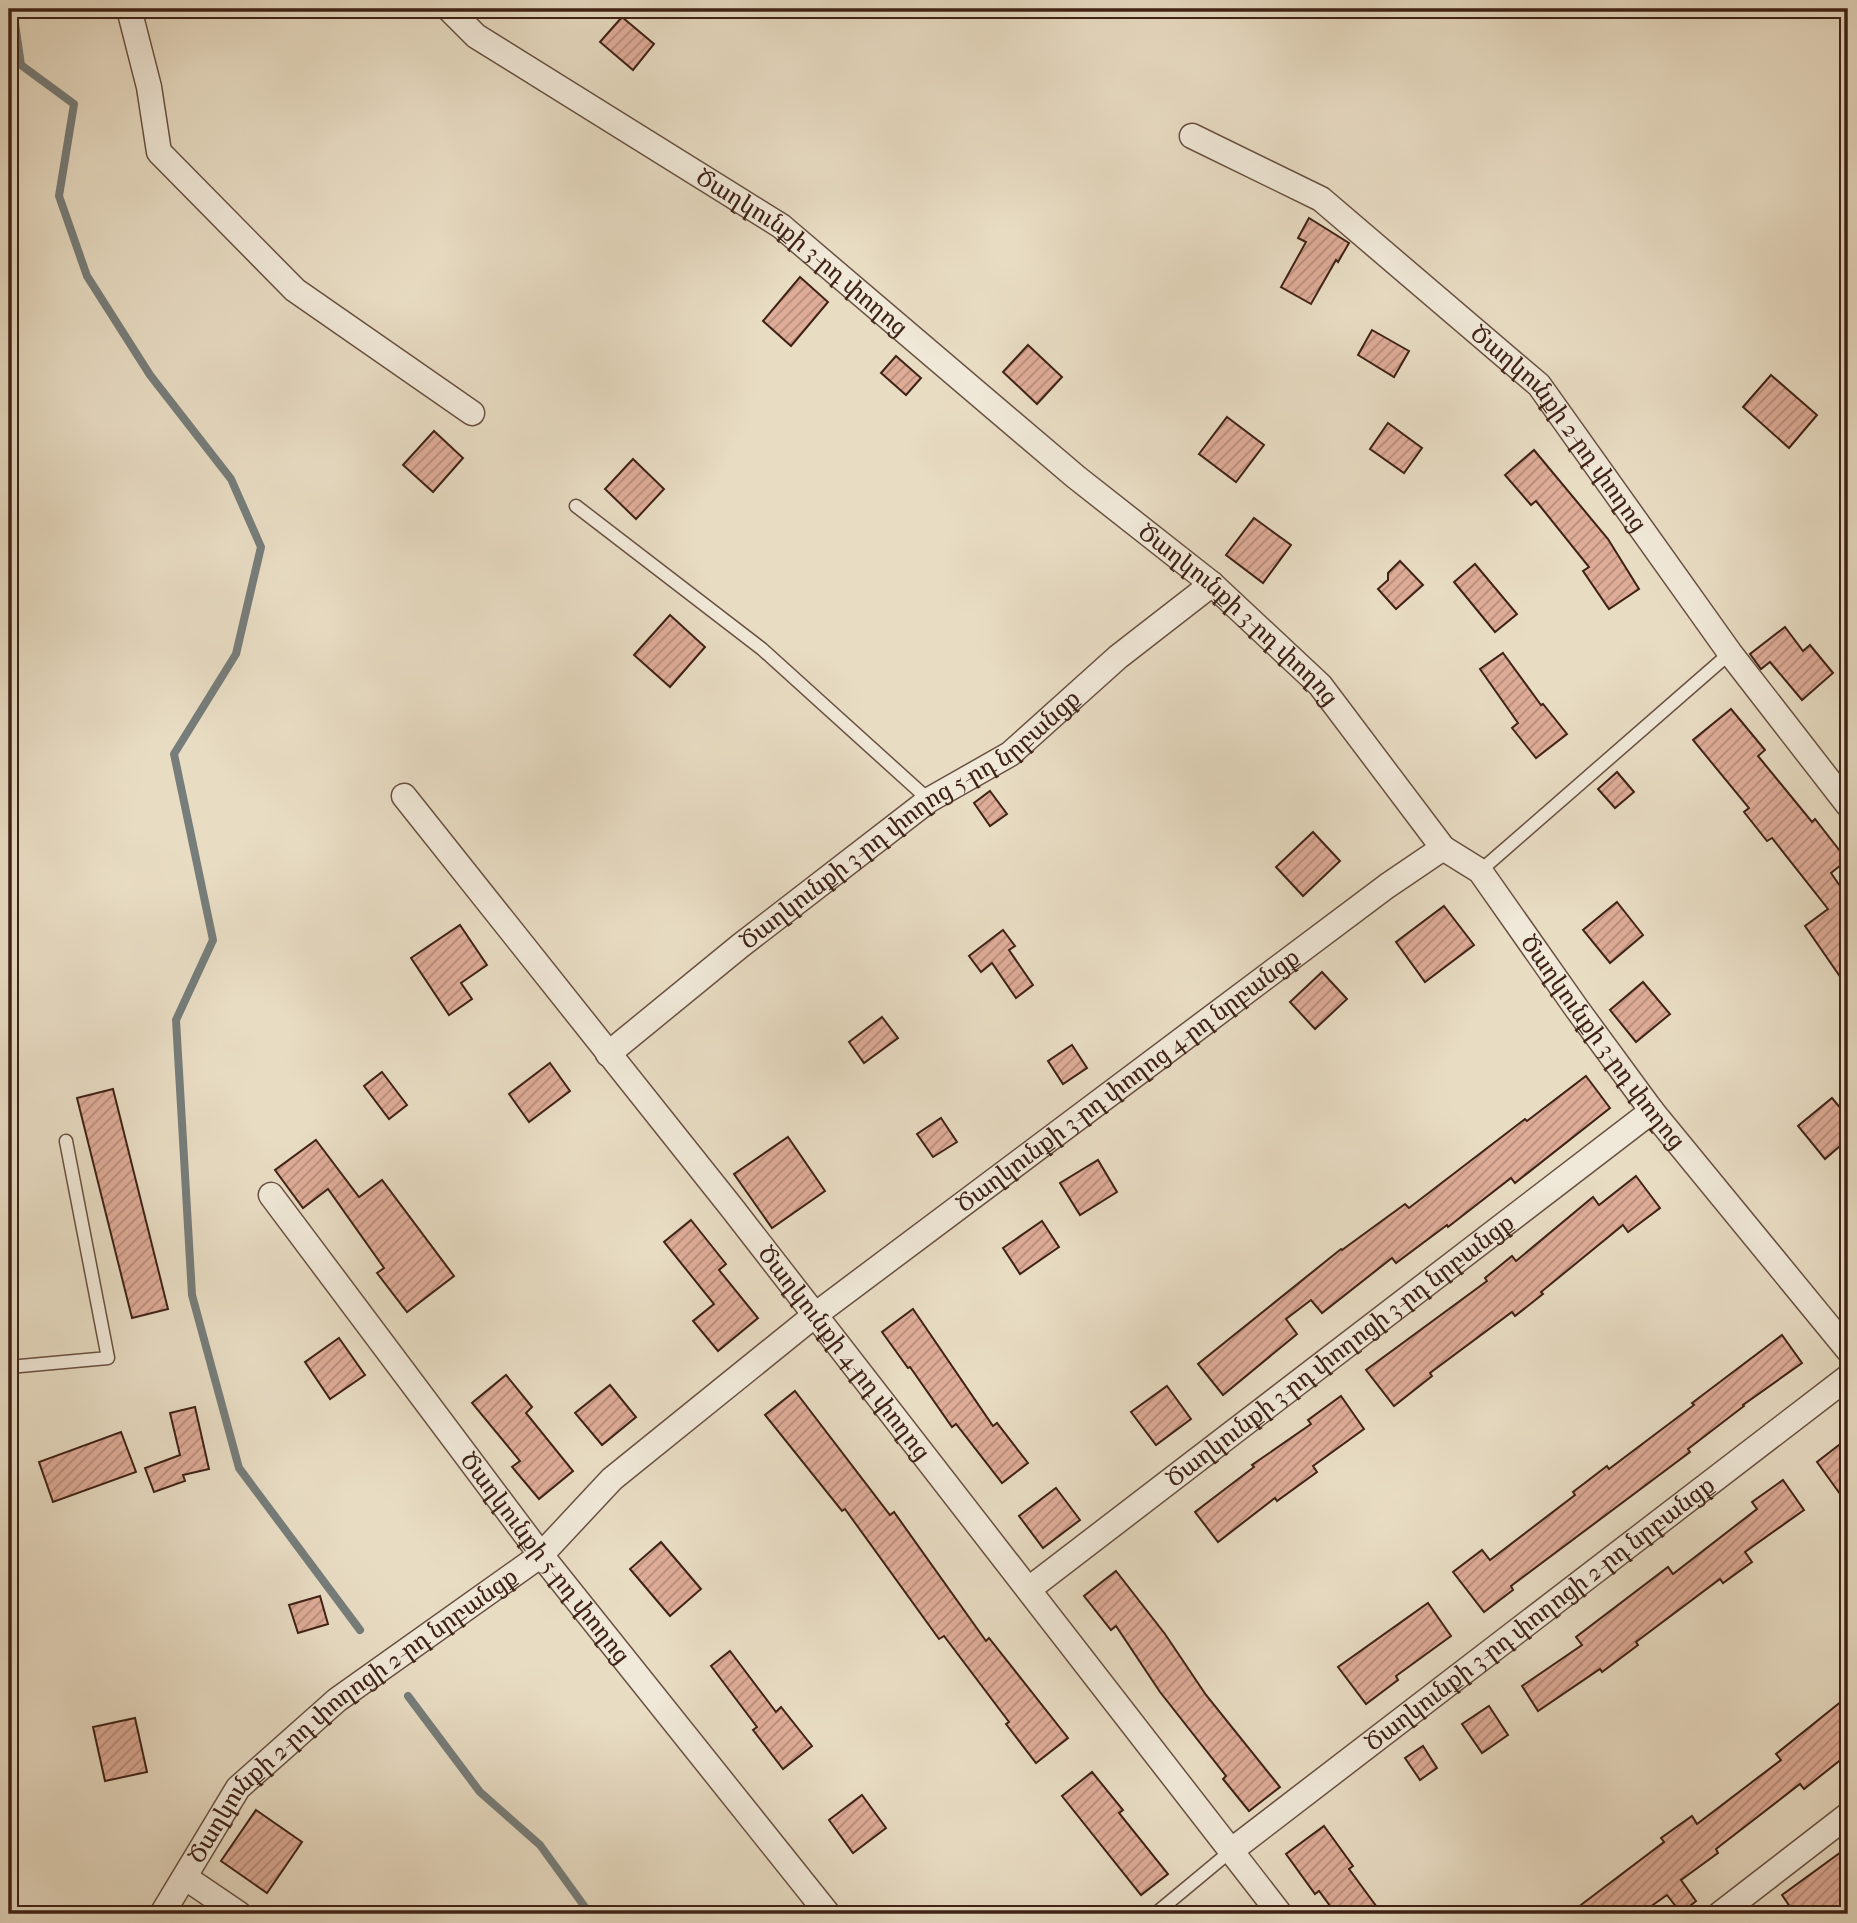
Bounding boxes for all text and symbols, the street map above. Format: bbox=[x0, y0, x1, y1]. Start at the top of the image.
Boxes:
street label: Ծաղկունքի 3-րդ փողոց bbox=[691, 163, 914, 342]
street label: Ծաղկունքի 2-րդ փողոց bbox=[1465, 319, 1653, 537]
street label: Ծաղկունքի 3-րդ փողոց bbox=[1133, 518, 1344, 711]
street label: Ծաղկունքի 3-րդ փողոց 5-րդ նրբանցք bbox=[734, 684, 1086, 955]
street label: Ծաղկունքի 3-րդ փողոց bbox=[1515, 929, 1691, 1155]
street label: Ծաղկունքի 3-րդ փողոց 4-րդ նրբանցք bbox=[951, 943, 1305, 1218]
street label: Ծաղկունքի 3-րդ փողոցի 3-րդ նրբանցք bbox=[1161, 1208, 1519, 1493]
street label: Ծաղկունքի 4-րդ փողոց bbox=[753, 1240, 936, 1466]
street label: Ծաղկունքի 5-րդ փողոց bbox=[455, 1447, 636, 1669]
street label: Ծաղկունքի 3-րդ փողոցի 2-րդ նրբանցք bbox=[1359, 1471, 1720, 1757]
street label: Ծաղկունքի 2-րդ փողոցի 2-րդ նրբանցք bbox=[182, 1562, 523, 1868]

